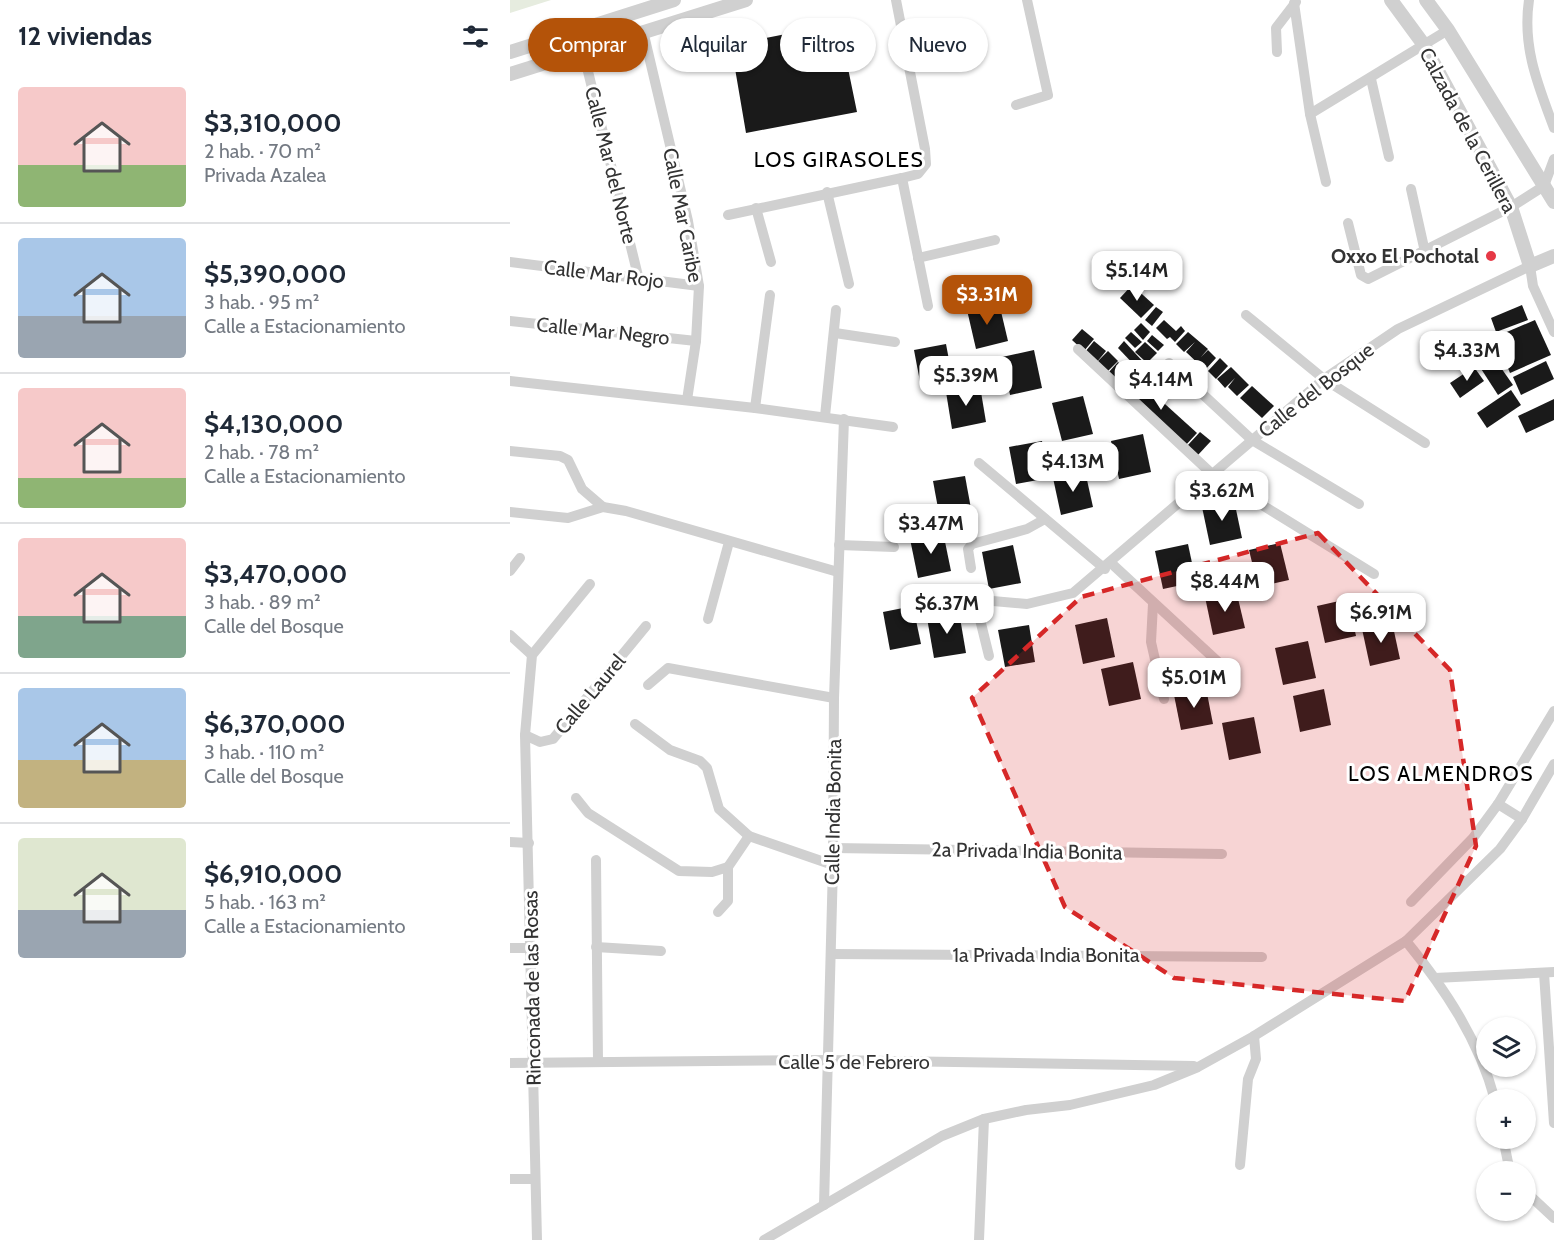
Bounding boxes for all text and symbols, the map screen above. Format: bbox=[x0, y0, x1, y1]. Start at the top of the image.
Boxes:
chip: Comprar bbox=[528, 18, 648, 72]
chip: Alquilar bbox=[660, 18, 768, 72]
chip: Filtros bbox=[780, 18, 876, 72]
chip: Nuevo bbox=[888, 18, 988, 72]
text: 12 viviendas bbox=[18, 20, 152, 52]
icon: filters bbox=[459, 20, 492, 53]
street label: Calzada de la Cerillera bbox=[1414, 43, 1522, 217]
street label: Calle Mar del Norte bbox=[580, 84, 642, 246]
text: $3,310,000 bbox=[204, 107, 342, 139]
icon: home bbox=[66, 111, 138, 183]
text: 2 hab. · 70 m² bbox=[204, 139, 321, 163]
street label: Calle Mar Caribe bbox=[658, 146, 708, 284]
district label: LOS GIRASOLES bbox=[754, 147, 924, 172]
text: Privada Azalea bbox=[204, 163, 326, 187]
place label: Oxxo El Pochotal bbox=[1331, 244, 1479, 268]
marker: Oxxo El Pochotal bbox=[1484, 249, 1498, 263]
pin: $5.14M bbox=[1088, 251, 1186, 302]
street label: Calle Mar Rojo bbox=[543, 255, 665, 293]
text: $5,390,000 bbox=[204, 258, 347, 290]
text: $5.14M bbox=[1106, 258, 1168, 282]
icon: home bbox=[66, 262, 138, 334]
pin: $3.31M bbox=[938, 275, 1036, 326]
text: $3.31M bbox=[956, 282, 1018, 306]
text: 3 hab. · 95 m² bbox=[204, 290, 319, 314]
street label: Calle Mar Negro bbox=[535, 312, 671, 350]
text: Calle a Estacionamiento bbox=[204, 314, 406, 338]
pin: $4.33M bbox=[1418, 331, 1516, 382]
street label: Calle del Bosque bbox=[1254, 338, 1378, 442]
text: $4.33M bbox=[1434, 338, 1500, 362]
pin: $5.39M bbox=[917, 356, 1015, 407]
pin: $4.14M bbox=[1112, 360, 1210, 411]
text: $5.39M bbox=[933, 363, 999, 387]
text: $4.14M bbox=[1129, 367, 1193, 391]
text: $4,130,000 bbox=[204, 408, 343, 440]
icon: home bbox=[66, 412, 138, 484]
text: 2 hab. · 78 m² bbox=[204, 440, 319, 464]
pin: $4.13M bbox=[1024, 442, 1122, 493]
text: $4.13M bbox=[1042, 449, 1104, 473]
text: Calle a Estacionamiento bbox=[204, 464, 406, 488]
pin: $3.62M bbox=[1173, 471, 1271, 522]
text: $3.62M bbox=[1189, 478, 1255, 502]
pin: $3.47M bbox=[882, 504, 980, 555]
text: $3.47M bbox=[898, 511, 964, 535]
text: $3,470,000 bbox=[204, 558, 347, 590]
icon: home bbox=[66, 562, 138, 634]
pin: $8.44M bbox=[1176, 562, 1274, 613]
text: $8.44M bbox=[1190, 569, 1260, 593]
pin: $6.37M bbox=[898, 584, 996, 635]
text: 3 hab. · 89 m² bbox=[204, 590, 321, 614]
text: $6.37M bbox=[915, 591, 979, 615]
pin: $6.91M bbox=[1332, 593, 1430, 644]
text: $6.91M bbox=[1350, 600, 1412, 624]
text: Calle del Bosque bbox=[204, 614, 344, 638]
street label: Calle Laurel bbox=[550, 649, 631, 739]
pin: $5.01M bbox=[1145, 658, 1243, 709]
text: $5.01M bbox=[1162, 665, 1226, 689]
text: $6,370,000 bbox=[204, 708, 346, 740]
icon: home bbox=[66, 712, 138, 784]
street label: Calle India Bonita bbox=[820, 738, 846, 885]
text: 3 hab. · 110 m² bbox=[204, 740, 324, 764]
district label: LOS ALMENDROS bbox=[1348, 761, 1534, 786]
text: Calle del Bosque bbox=[204, 764, 344, 788]
street label: 2a Privada India Bonita bbox=[931, 837, 1123, 865]
text: $6,910,000 bbox=[204, 858, 342, 890]
icon: home bbox=[66, 862, 138, 934]
text: 5 hab. · 163 m² bbox=[204, 890, 326, 914]
street label: Rinconada de las Rosas bbox=[518, 890, 546, 1086]
text: Calle a Estacionamiento bbox=[204, 914, 406, 938]
street label: 1a Privada India Bonita bbox=[952, 943, 1140, 967]
map controls bbox=[1476, 1017, 1536, 1221]
button: layers bbox=[1476, 1017, 1536, 1077]
street label: Calle 5 de Febrero bbox=[778, 1050, 930, 1074]
button: + bbox=[1476, 1089, 1536, 1149]
button: − bbox=[1476, 1161, 1536, 1221]

